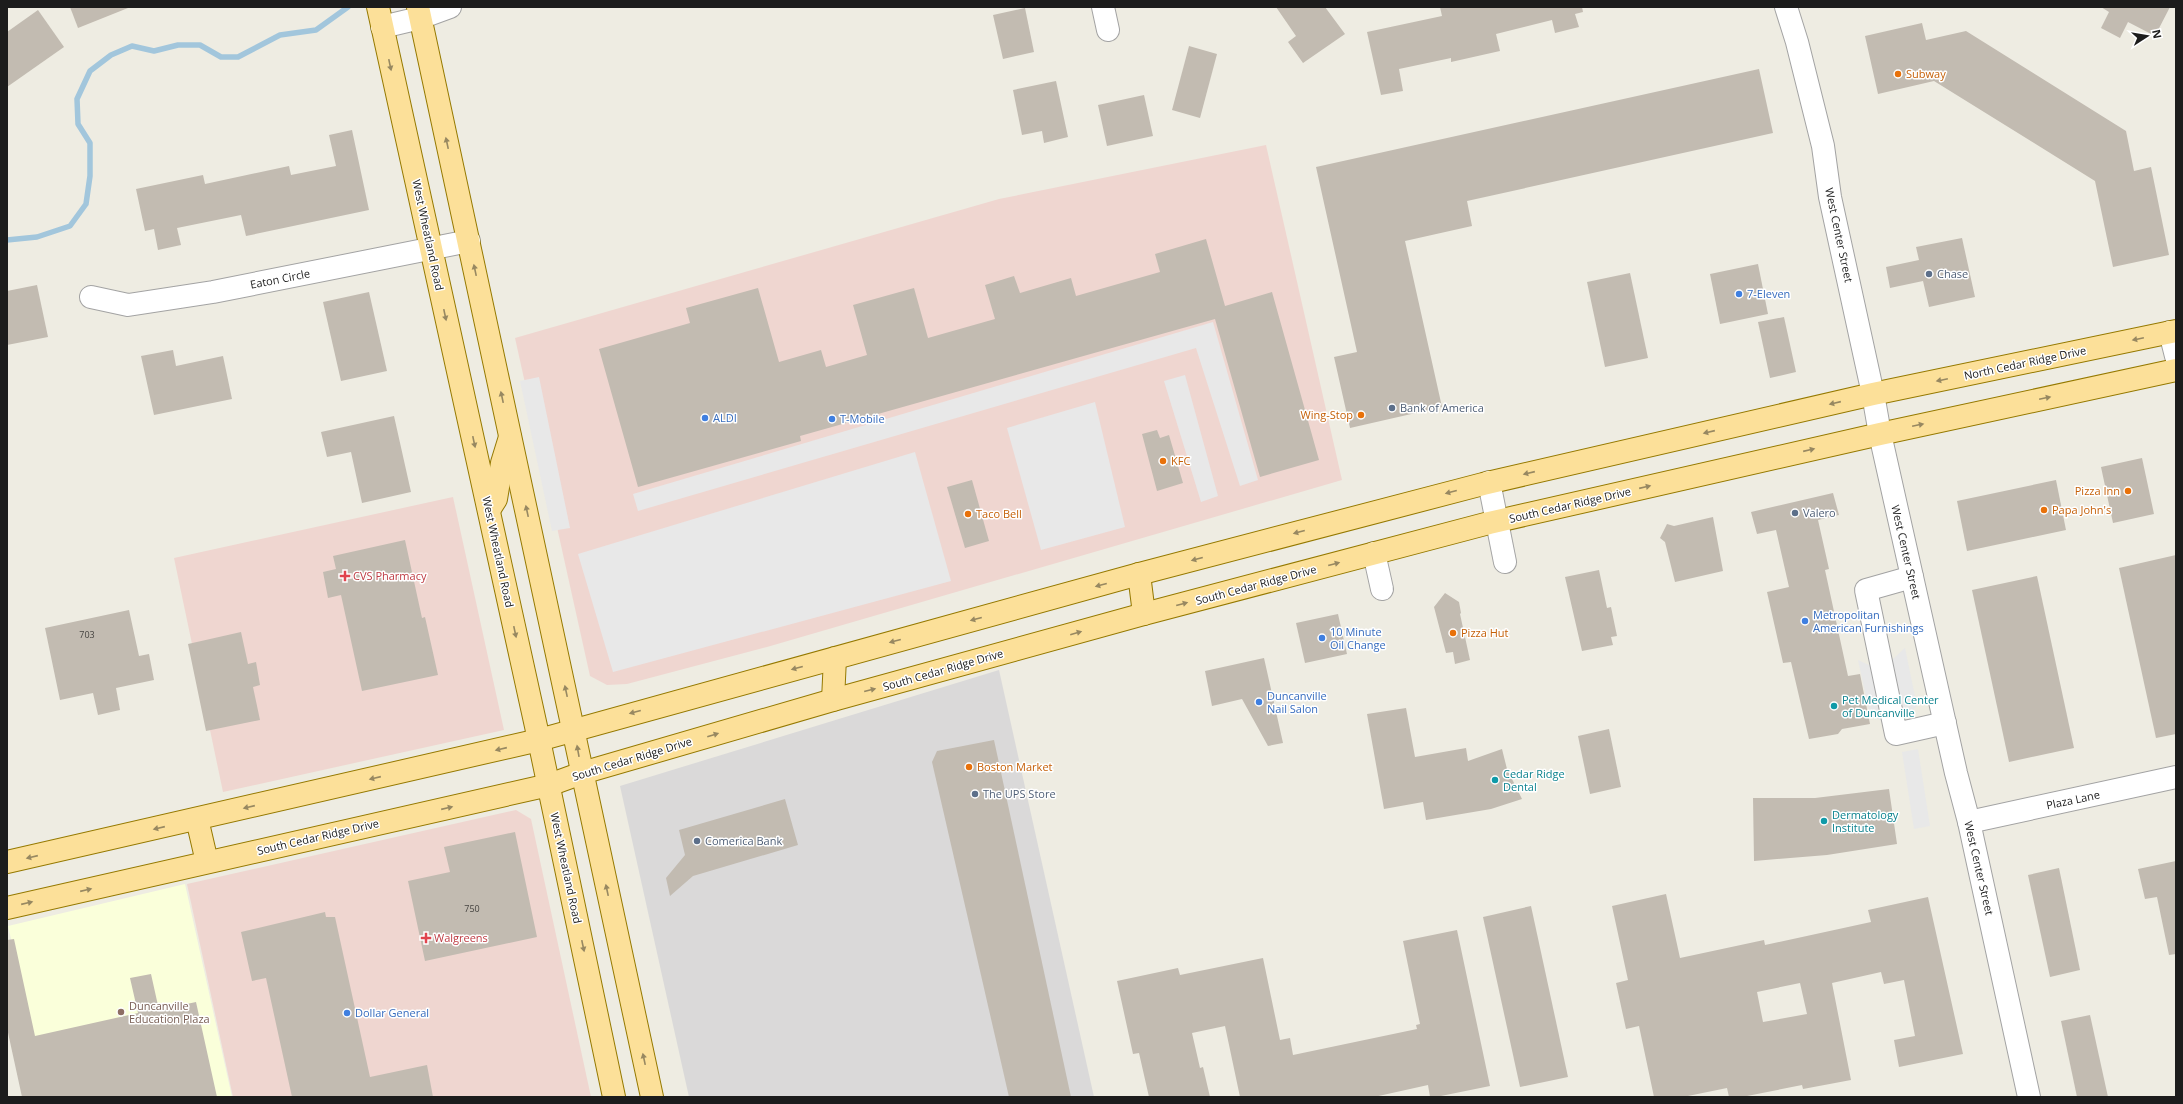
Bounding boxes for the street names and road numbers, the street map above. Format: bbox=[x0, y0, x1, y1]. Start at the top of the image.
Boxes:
street label: West Wheatland Road bbox=[409, 178, 448, 292]
street label: West Center Street bbox=[1822, 186, 1857, 284]
street label: Eaton Circle bbox=[249, 265, 311, 292]
street label: North Cedar Ridge Drive bbox=[1962, 342, 2087, 383]
street label: South Cedar Ridge Drive bbox=[1508, 483, 1632, 526]
street label: West Wheatland Road bbox=[479, 495, 518, 609]
street label: West Center Street bbox=[1888, 503, 1925, 601]
street label: South Cedar Ridge Drive bbox=[1194, 561, 1318, 608]
street label: South Cedar Ridge Drive bbox=[881, 645, 1005, 694]
street label: South Cedar Ridge Drive bbox=[570, 733, 694, 784]
street label: Plaza Lane bbox=[2045, 787, 2101, 813]
street label: West Wheatland Road bbox=[547, 811, 586, 925]
street label: South Cedar Ridge Drive bbox=[256, 815, 380, 858]
street label: West Center Street bbox=[1961, 819, 1998, 917]

